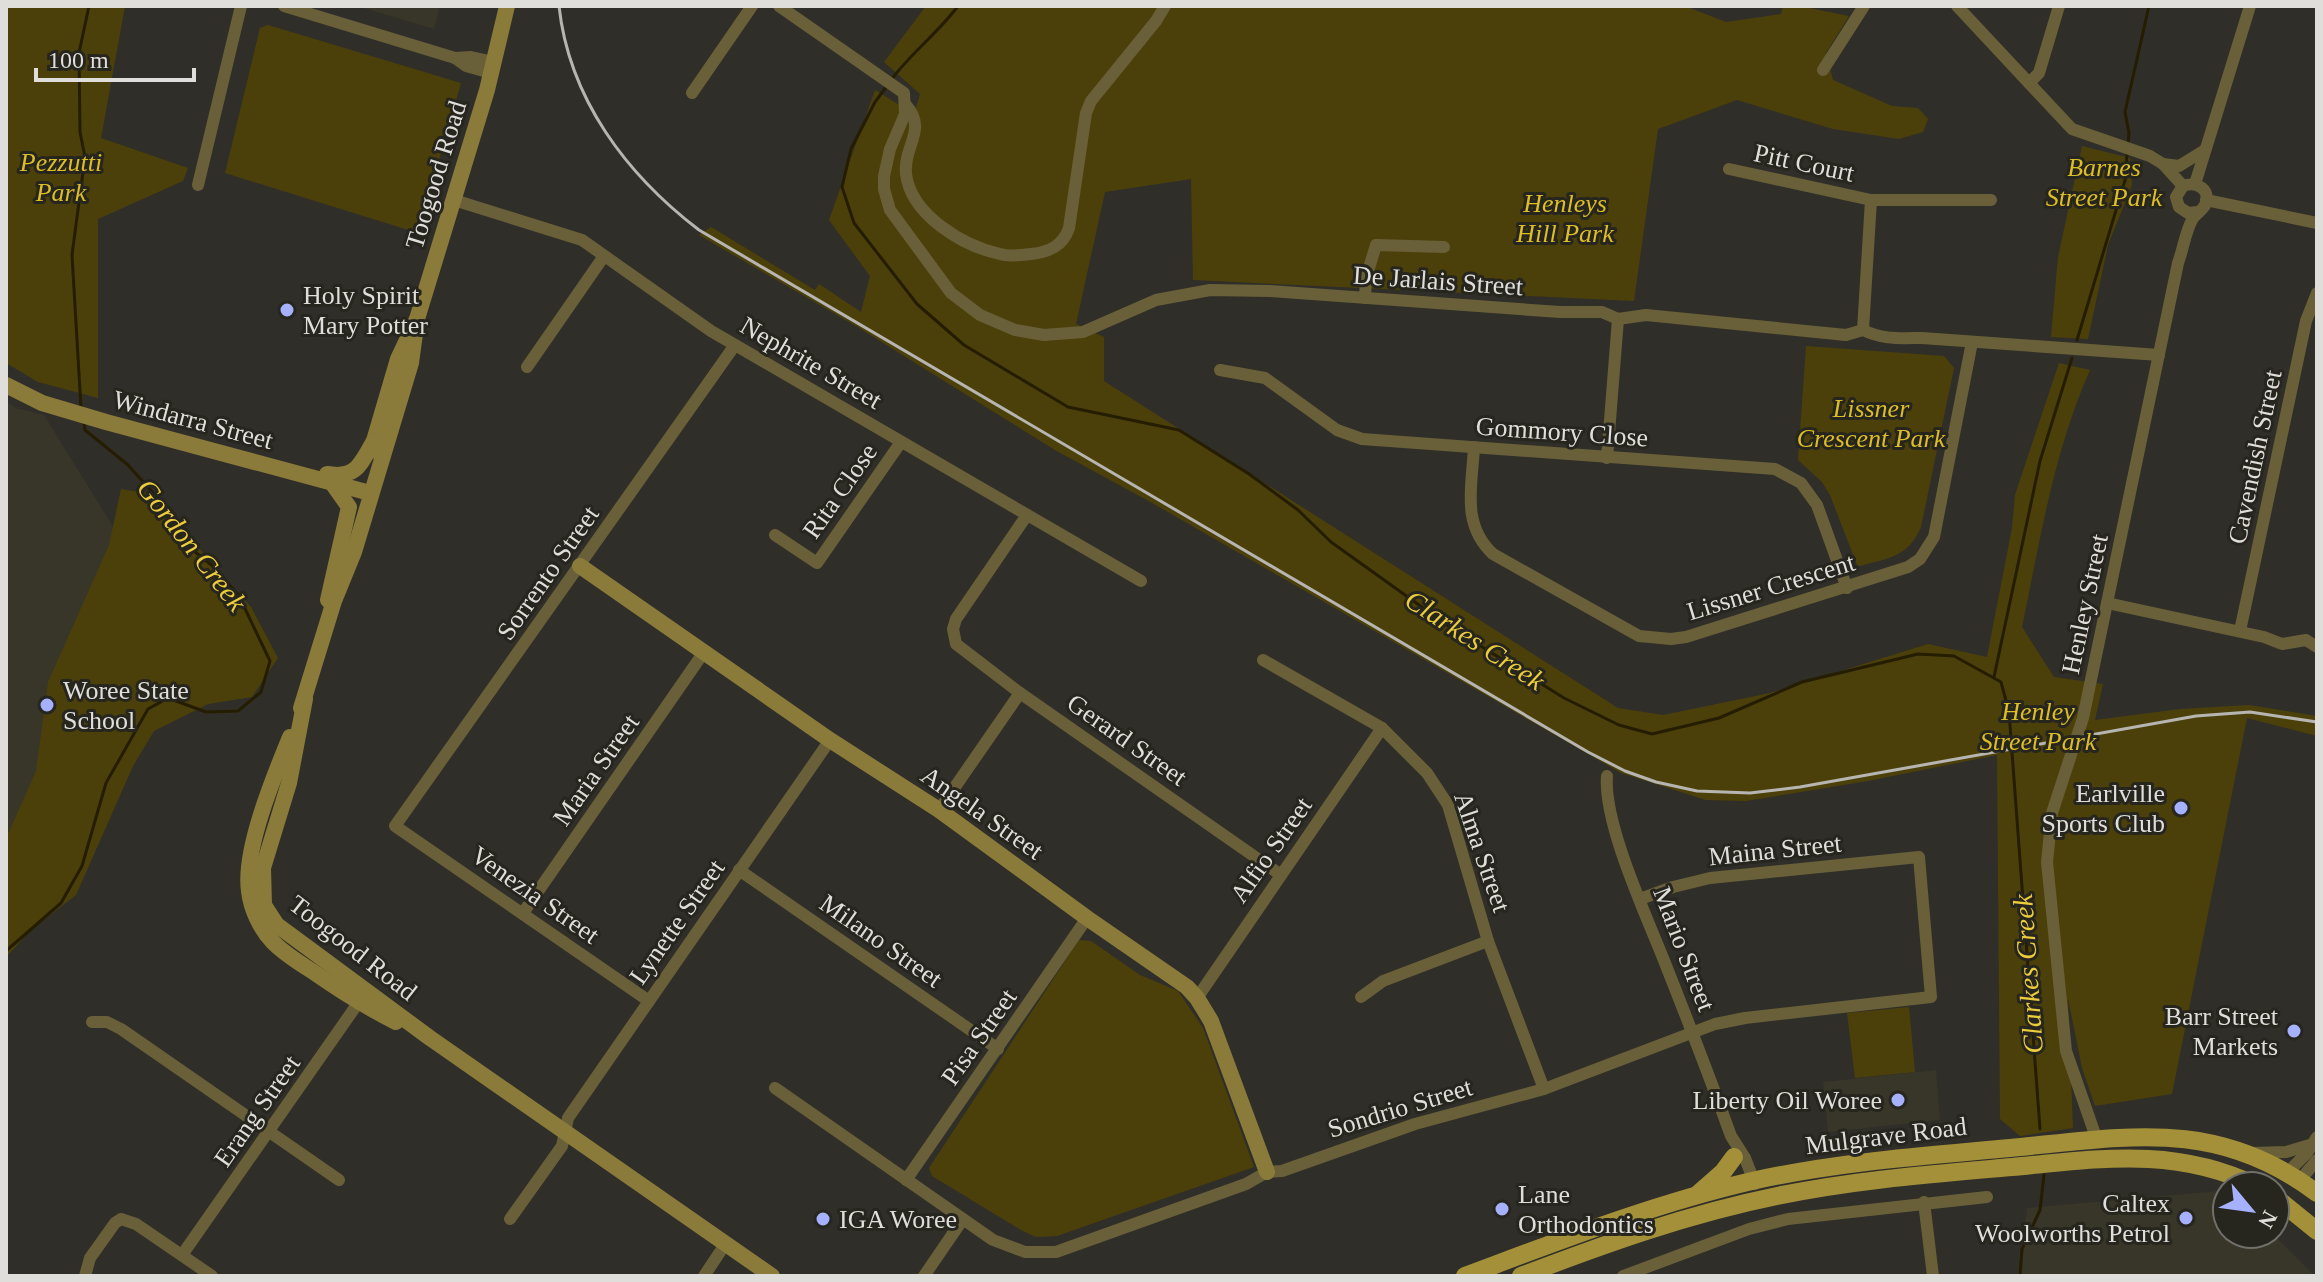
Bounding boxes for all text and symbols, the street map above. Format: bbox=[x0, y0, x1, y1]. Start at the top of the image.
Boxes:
scale bar bbox=[36, 32, 194, 82]
text: 100 m bbox=[48, 47, 109, 73]
street label: Toogood Road bbox=[400, 97, 472, 253]
street label: Pitt Court bbox=[1751, 138, 1858, 188]
park label: Pezzutti Park bbox=[19, 148, 102, 207]
park label: Barnes Street Park bbox=[2046, 153, 2163, 212]
park label: Henleys Hill Park bbox=[1515, 189, 1614, 248]
street label: De Jarlais Street bbox=[1352, 261, 1525, 301]
place label: Holy Spirit Mary Potter bbox=[303, 281, 428, 340]
marker: Holy Spirit Mary Potter bbox=[278, 301, 296, 319]
street label: Nephrite Street bbox=[735, 311, 887, 415]
street label: Cavendish Street bbox=[2222, 367, 2288, 547]
street label: Windarra Street bbox=[110, 385, 277, 455]
park label: Lissner Crescent Park bbox=[1797, 394, 1946, 453]
street label: Gommory Close bbox=[1475, 412, 1649, 452]
street label: Rita Close bbox=[797, 438, 883, 544]
water label: Gordon Creek bbox=[131, 473, 253, 618]
street label: Sorrento Street bbox=[491, 500, 605, 645]
street label: Henley Street bbox=[2056, 531, 2114, 677]
street label: Lissner Crescent bbox=[1684, 547, 1859, 626]
water label: Clarkes Creek bbox=[1399, 583, 1551, 697]
place label: Woree State School bbox=[63, 676, 189, 735]
street label: Gerard Street bbox=[1062, 688, 1193, 792]
marker: Woree State School bbox=[38, 696, 56, 714]
park label: Henley Street Park bbox=[1980, 697, 2097, 756]
street label: Maria Street bbox=[547, 708, 645, 831]
street label: Angela Street bbox=[915, 760, 1049, 866]
place label: Earlville Sports Club bbox=[2041, 779, 2165, 838]
street label: Alma Street bbox=[1448, 788, 1516, 917]
street label: Alfio Street bbox=[1224, 791, 1318, 908]
marker: Earlville Sports Club bbox=[2172, 799, 2190, 817]
street label: Maina Street bbox=[1707, 829, 1844, 871]
street label: Venezia Street bbox=[465, 840, 605, 950]
street label: Lynette Street bbox=[624, 854, 731, 990]
street label: Mario Street bbox=[1647, 883, 1721, 1016]
street label: Milano Street bbox=[814, 888, 948, 994]
street label: Toogood Road bbox=[284, 889, 422, 1007]
water label: Clarkes Creek bbox=[2007, 893, 2049, 1055]
street label: Pisa Street bbox=[935, 983, 1023, 1091]
place label: Barr Street Markets bbox=[2165, 1002, 2279, 1061]
marker: Barr Street Markets bbox=[2285, 1022, 2303, 1040]
street label: Erang Street bbox=[208, 1049, 306, 1172]
street label: Sondrio Street bbox=[1324, 1072, 1476, 1144]
place label: Liberty Oil Woree bbox=[1693, 1086, 1882, 1115]
marker: Liberty Oil Woree bbox=[1889, 1091, 1907, 1109]
street label: Mulgrave Road bbox=[1804, 1112, 1968, 1160]
north arrow bbox=[2211, 1170, 2291, 1250]
place label: Lane Orthodontics bbox=[1518, 1180, 1654, 1239]
place label: Caltex Woolworths Petrol bbox=[1975, 1189, 2170, 1248]
marker: Lane Orthodontics bbox=[1493, 1200, 1511, 1218]
place label: IGA Woree bbox=[839, 1205, 957, 1234]
text: N bbox=[2253, 1206, 2283, 1233]
marker: Caltex Woolworths Petrol bbox=[2177, 1209, 2195, 1227]
marker: IGA Woree bbox=[814, 1210, 832, 1228]

